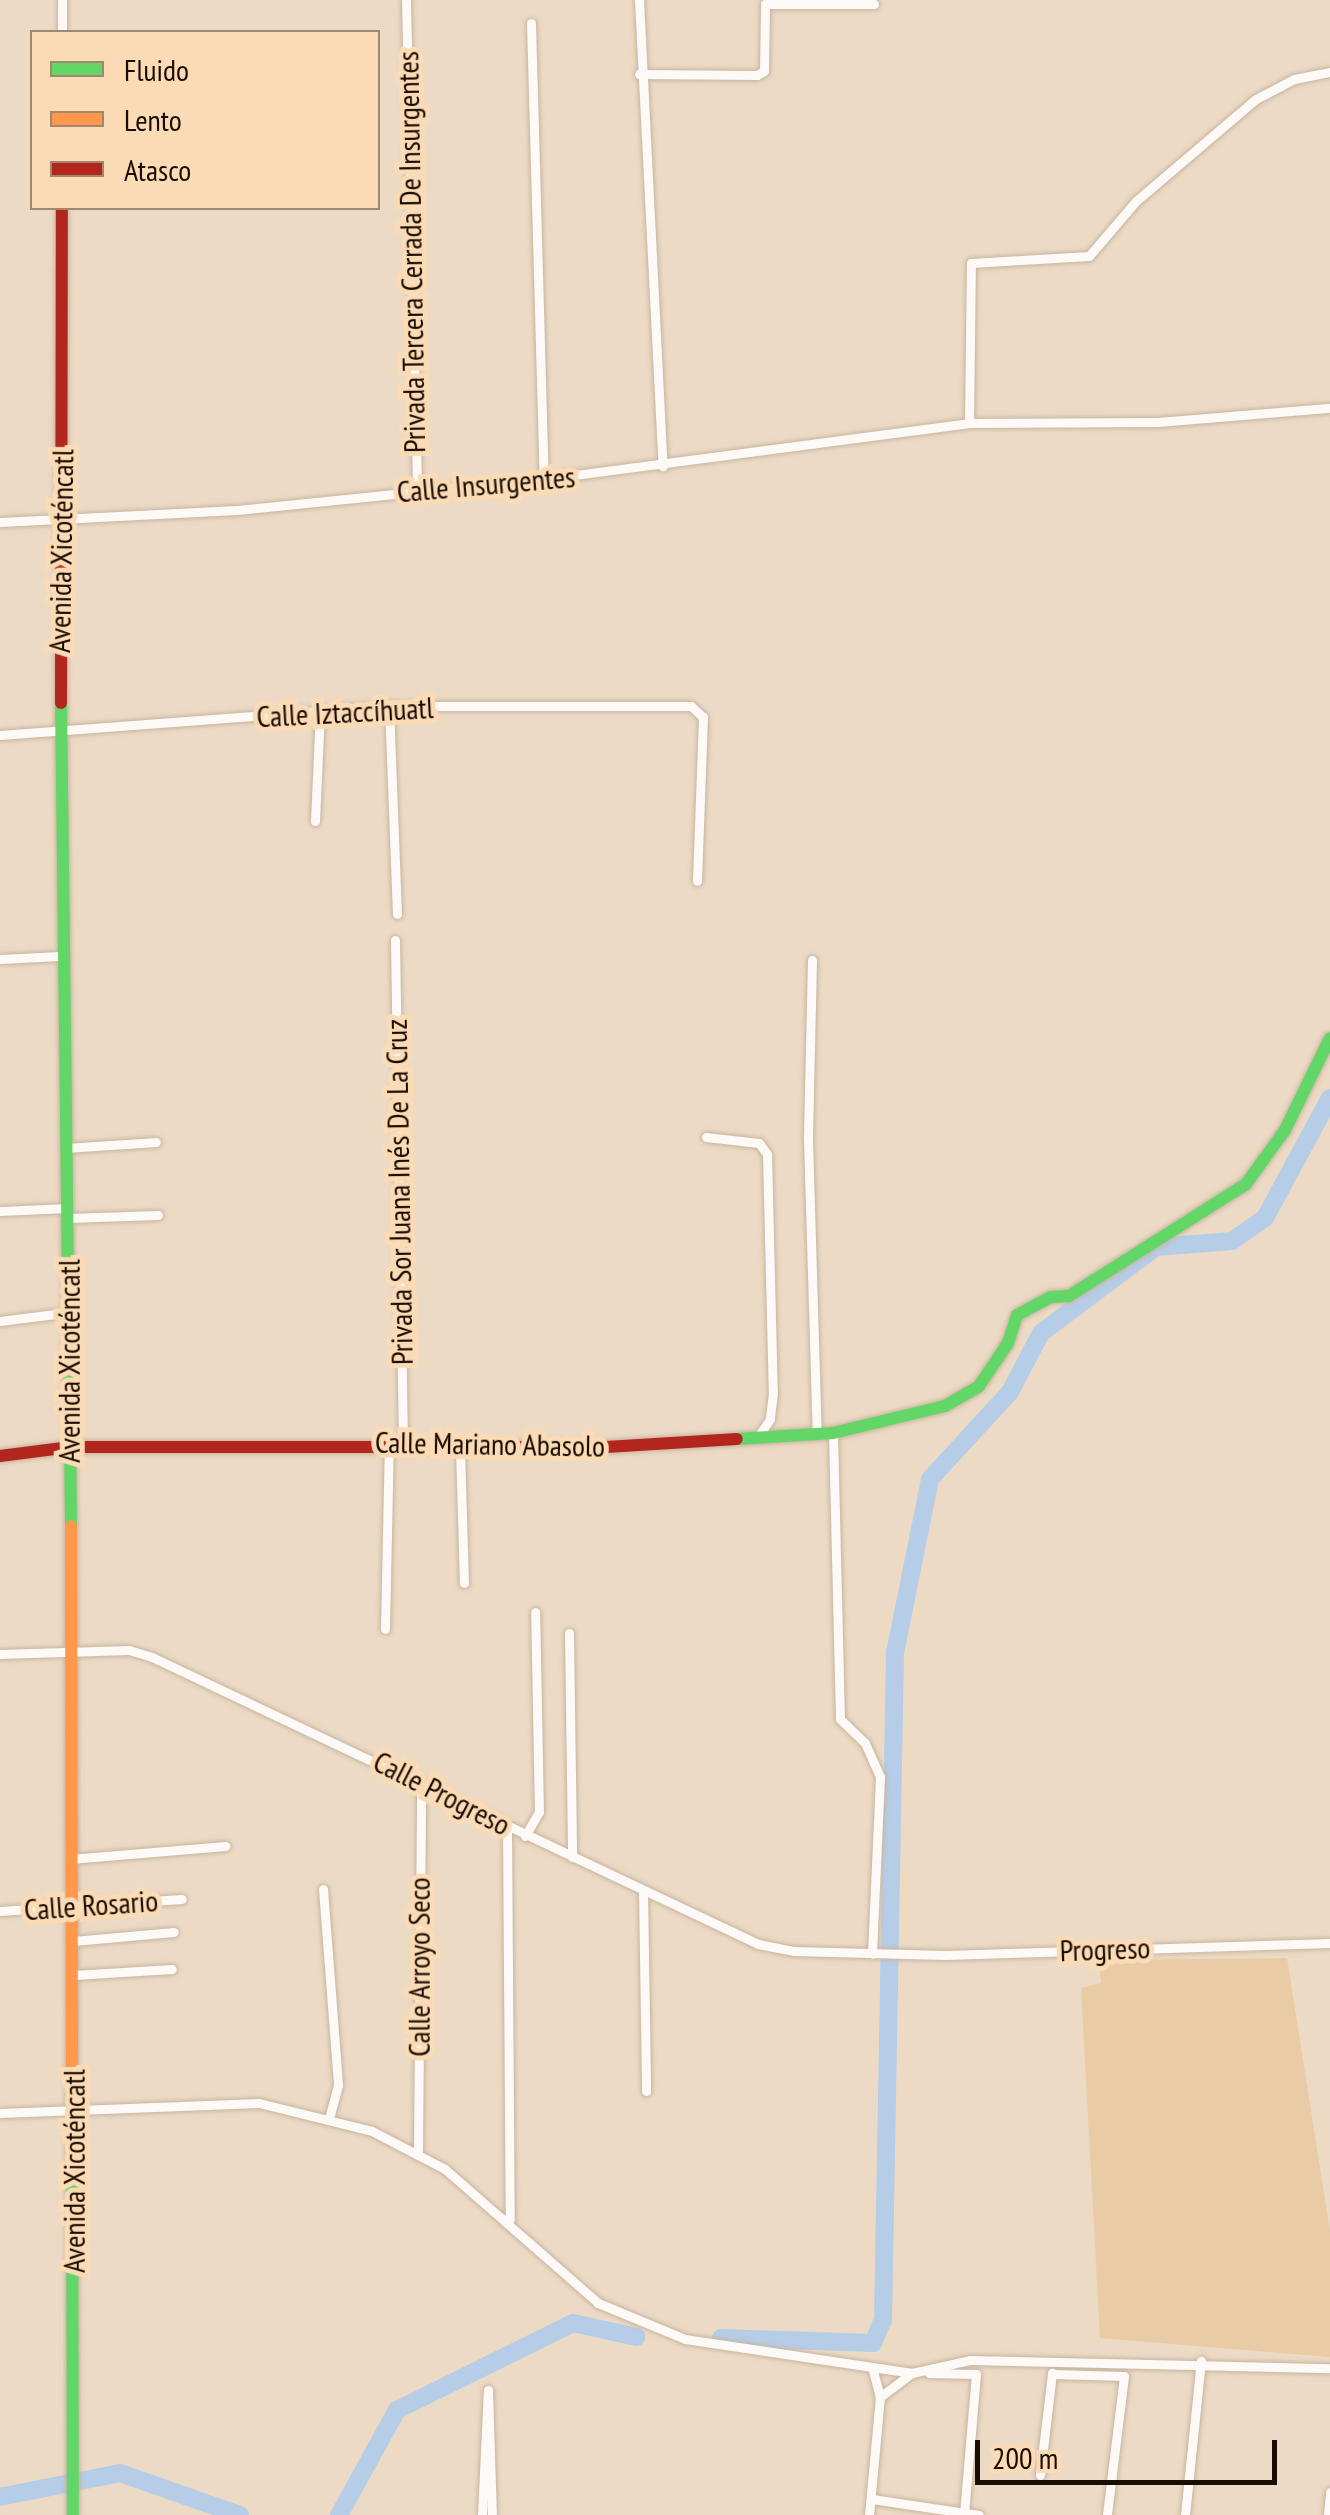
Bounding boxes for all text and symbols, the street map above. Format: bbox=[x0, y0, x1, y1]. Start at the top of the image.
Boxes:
legend bbox=[30, 30, 380, 210]
text: Fluido bbox=[124, 50, 189, 89]
street label: Privada Tercera Cerrada De Insurgentes bbox=[389, 50, 433, 454]
text: Lento bbox=[124, 100, 182, 139]
text: Atasco bbox=[124, 150, 191, 189]
street label: Avenida Xicoténcatl bbox=[41, 448, 81, 654]
street label: Calle Insurgentes bbox=[395, 458, 577, 510]
street label: Calle Iztaccíhuatl bbox=[256, 689, 434, 735]
street label: Privada Sor Juana Inés De La Cruz bbox=[378, 1019, 420, 1365]
street label: Avenida Xicoténcatl bbox=[51, 1259, 87, 1463]
street label: Calle Mariano Abasolo bbox=[374, 1424, 606, 1464]
street label: Calle Progreso bbox=[368, 1743, 516, 1843]
street label: Calle Arroyo Seco bbox=[401, 1877, 437, 2057]
street label: Calle Rosario bbox=[23, 1882, 159, 1928]
street label: Progreso bbox=[1059, 1929, 1151, 1969]
street label: Avenida Xicoténcatl bbox=[56, 2069, 92, 2273]
scale bar bbox=[980, 2420, 1282, 2482]
text: 200 m bbox=[992, 2438, 1058, 2477]

